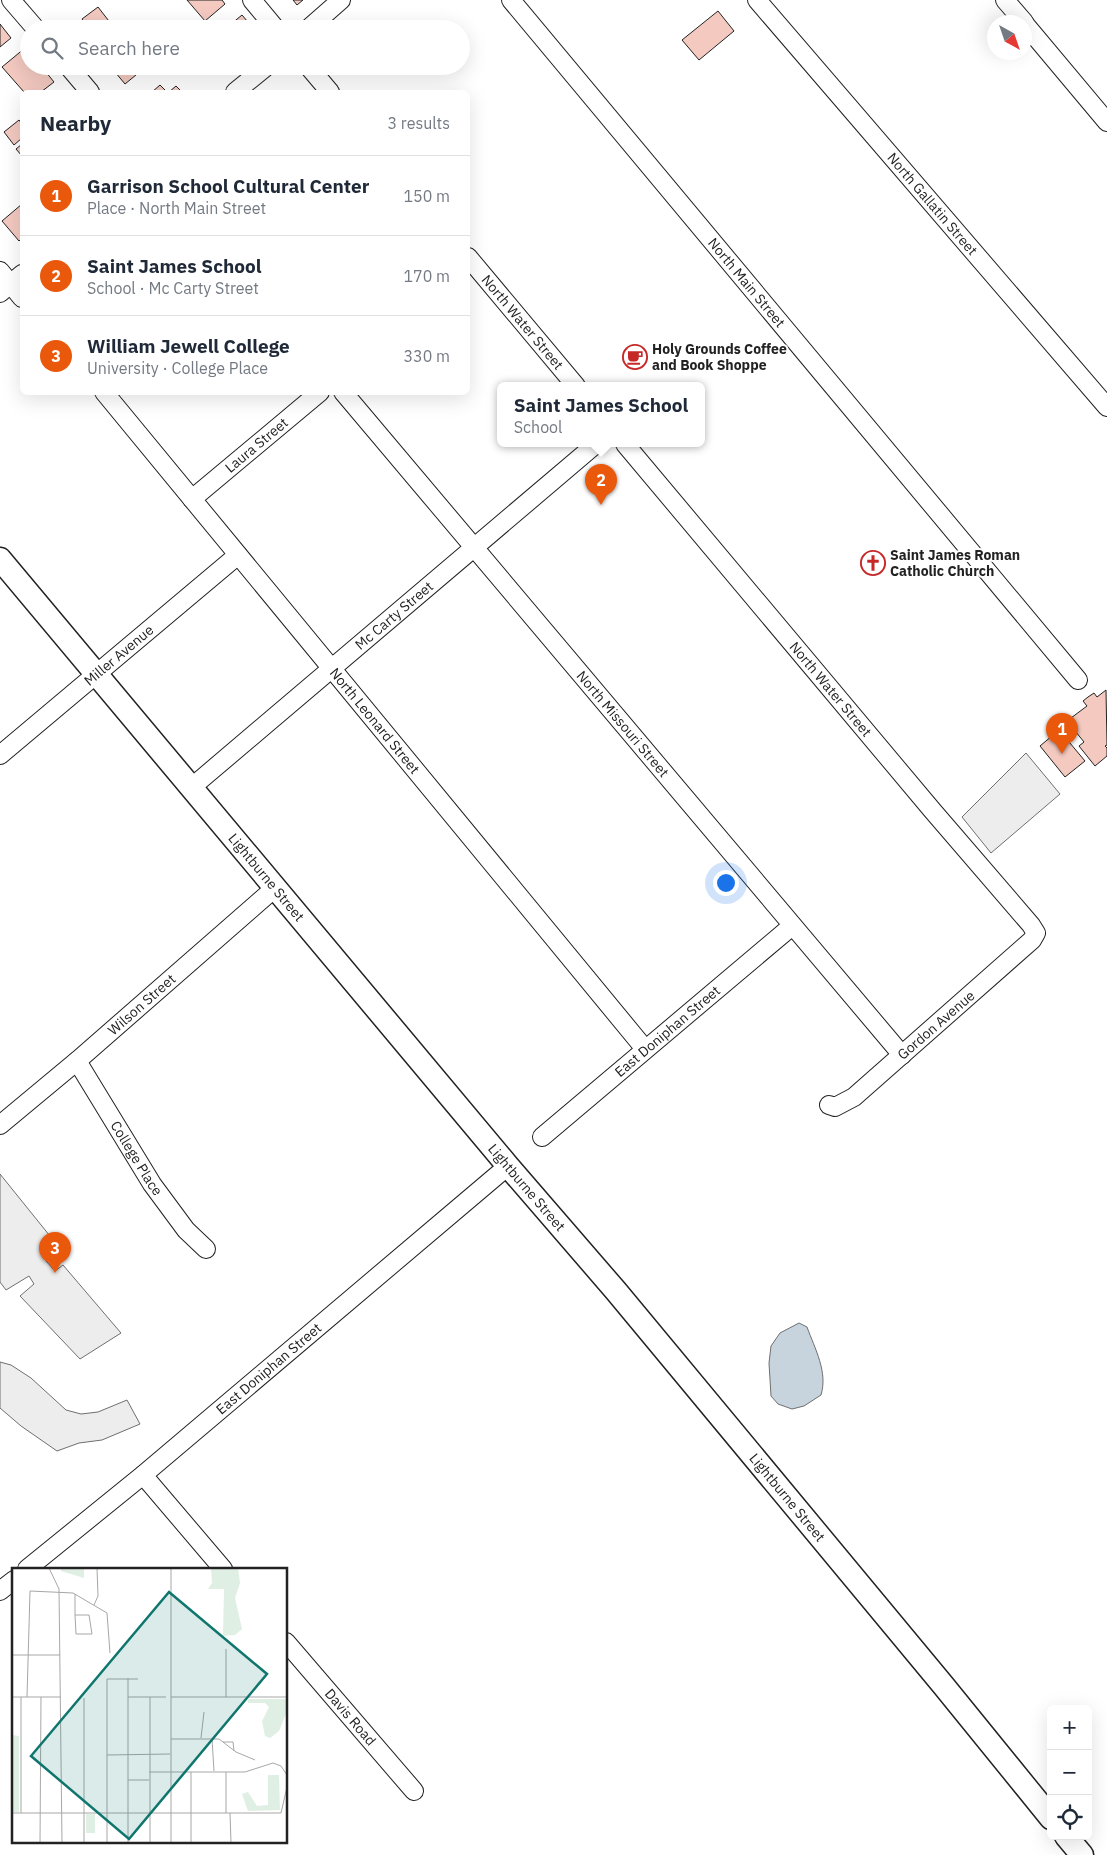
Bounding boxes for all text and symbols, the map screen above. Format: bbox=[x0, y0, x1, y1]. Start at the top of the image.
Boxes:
north arrow bbox=[987, 15, 1032, 60]
search box bbox=[20, 20, 470, 75]
icon: search bbox=[38, 34, 66, 62]
text: Search here bbox=[78, 36, 180, 60]
text: Nearby bbox=[40, 109, 111, 137]
text: 3 results bbox=[387, 113, 450, 133]
street label: North Gallatin Street bbox=[883, 149, 981, 259]
text: Garrison School Cultural Center bbox=[87, 174, 369, 198]
text: 1 bbox=[51, 186, 61, 206]
text: 150 m bbox=[403, 186, 450, 206]
text: Place · North Main Street bbox=[87, 198, 266, 218]
street label: North Main Street bbox=[704, 234, 789, 331]
text: Saint James School bbox=[87, 254, 262, 278]
text: 2 bbox=[51, 266, 61, 286]
text: 170 m bbox=[403, 266, 450, 286]
street label: North Water Street bbox=[478, 271, 568, 373]
text: School · Mc Carty Street bbox=[87, 278, 259, 298]
text: William Jewell College bbox=[87, 334, 290, 358]
place label: Holy Grounds Coffee and Book Shoppe bbox=[652, 340, 787, 374]
cafe icon: Holy Grounds Coffee and Book Shoppe bbox=[622, 344, 648, 370]
text: 3 bbox=[51, 346, 61, 366]
text: 330 m bbox=[403, 346, 450, 366]
text: University · College Place bbox=[87, 358, 268, 378]
popup bbox=[497, 382, 705, 447]
text: Saint James School bbox=[514, 393, 688, 417]
street label: Laura Street bbox=[221, 414, 292, 477]
text: School bbox=[514, 417, 562, 437]
pin: 2 bbox=[585, 464, 617, 505]
place label: Saint James Roman Catholic Church bbox=[890, 546, 1020, 580]
church icon: Saint James Roman Catholic Church bbox=[860, 550, 886, 576]
street label: Mc Carty Street bbox=[351, 577, 437, 654]
street label: Miller Avenue bbox=[80, 621, 157, 690]
street label: North Water Street bbox=[786, 638, 876, 740]
street label: North Leonard Street bbox=[326, 664, 424, 778]
street label: North Missouri Street bbox=[573, 667, 673, 781]
pin: 1 bbox=[1046, 713, 1078, 754]
street label: Lightburne Street bbox=[224, 830, 308, 925]
your location bbox=[713, 870, 739, 896]
street label: Wilson Street bbox=[104, 970, 179, 1039]
street label: East Doniphan Street bbox=[611, 982, 724, 1081]
street label: Gordon Avenue bbox=[894, 986, 979, 1063]
street label: College Place bbox=[107, 1118, 167, 1199]
street label: Lightburne Street bbox=[484, 1140, 569, 1235]
pin: 3 bbox=[39, 1232, 71, 1273]
street label: East Doniphan Street bbox=[212, 1319, 325, 1418]
street label: Lightburne Street bbox=[745, 1450, 829, 1545]
inset map bbox=[12, 1568, 288, 1842]
street label: Davis Road bbox=[321, 1685, 380, 1749]
map controls bbox=[1047, 1705, 1092, 1840]
button: + bbox=[1047, 1705, 1092, 1750]
button: − bbox=[1047, 1750, 1092, 1795]
button: locate bbox=[1047, 1795, 1092, 1840]

